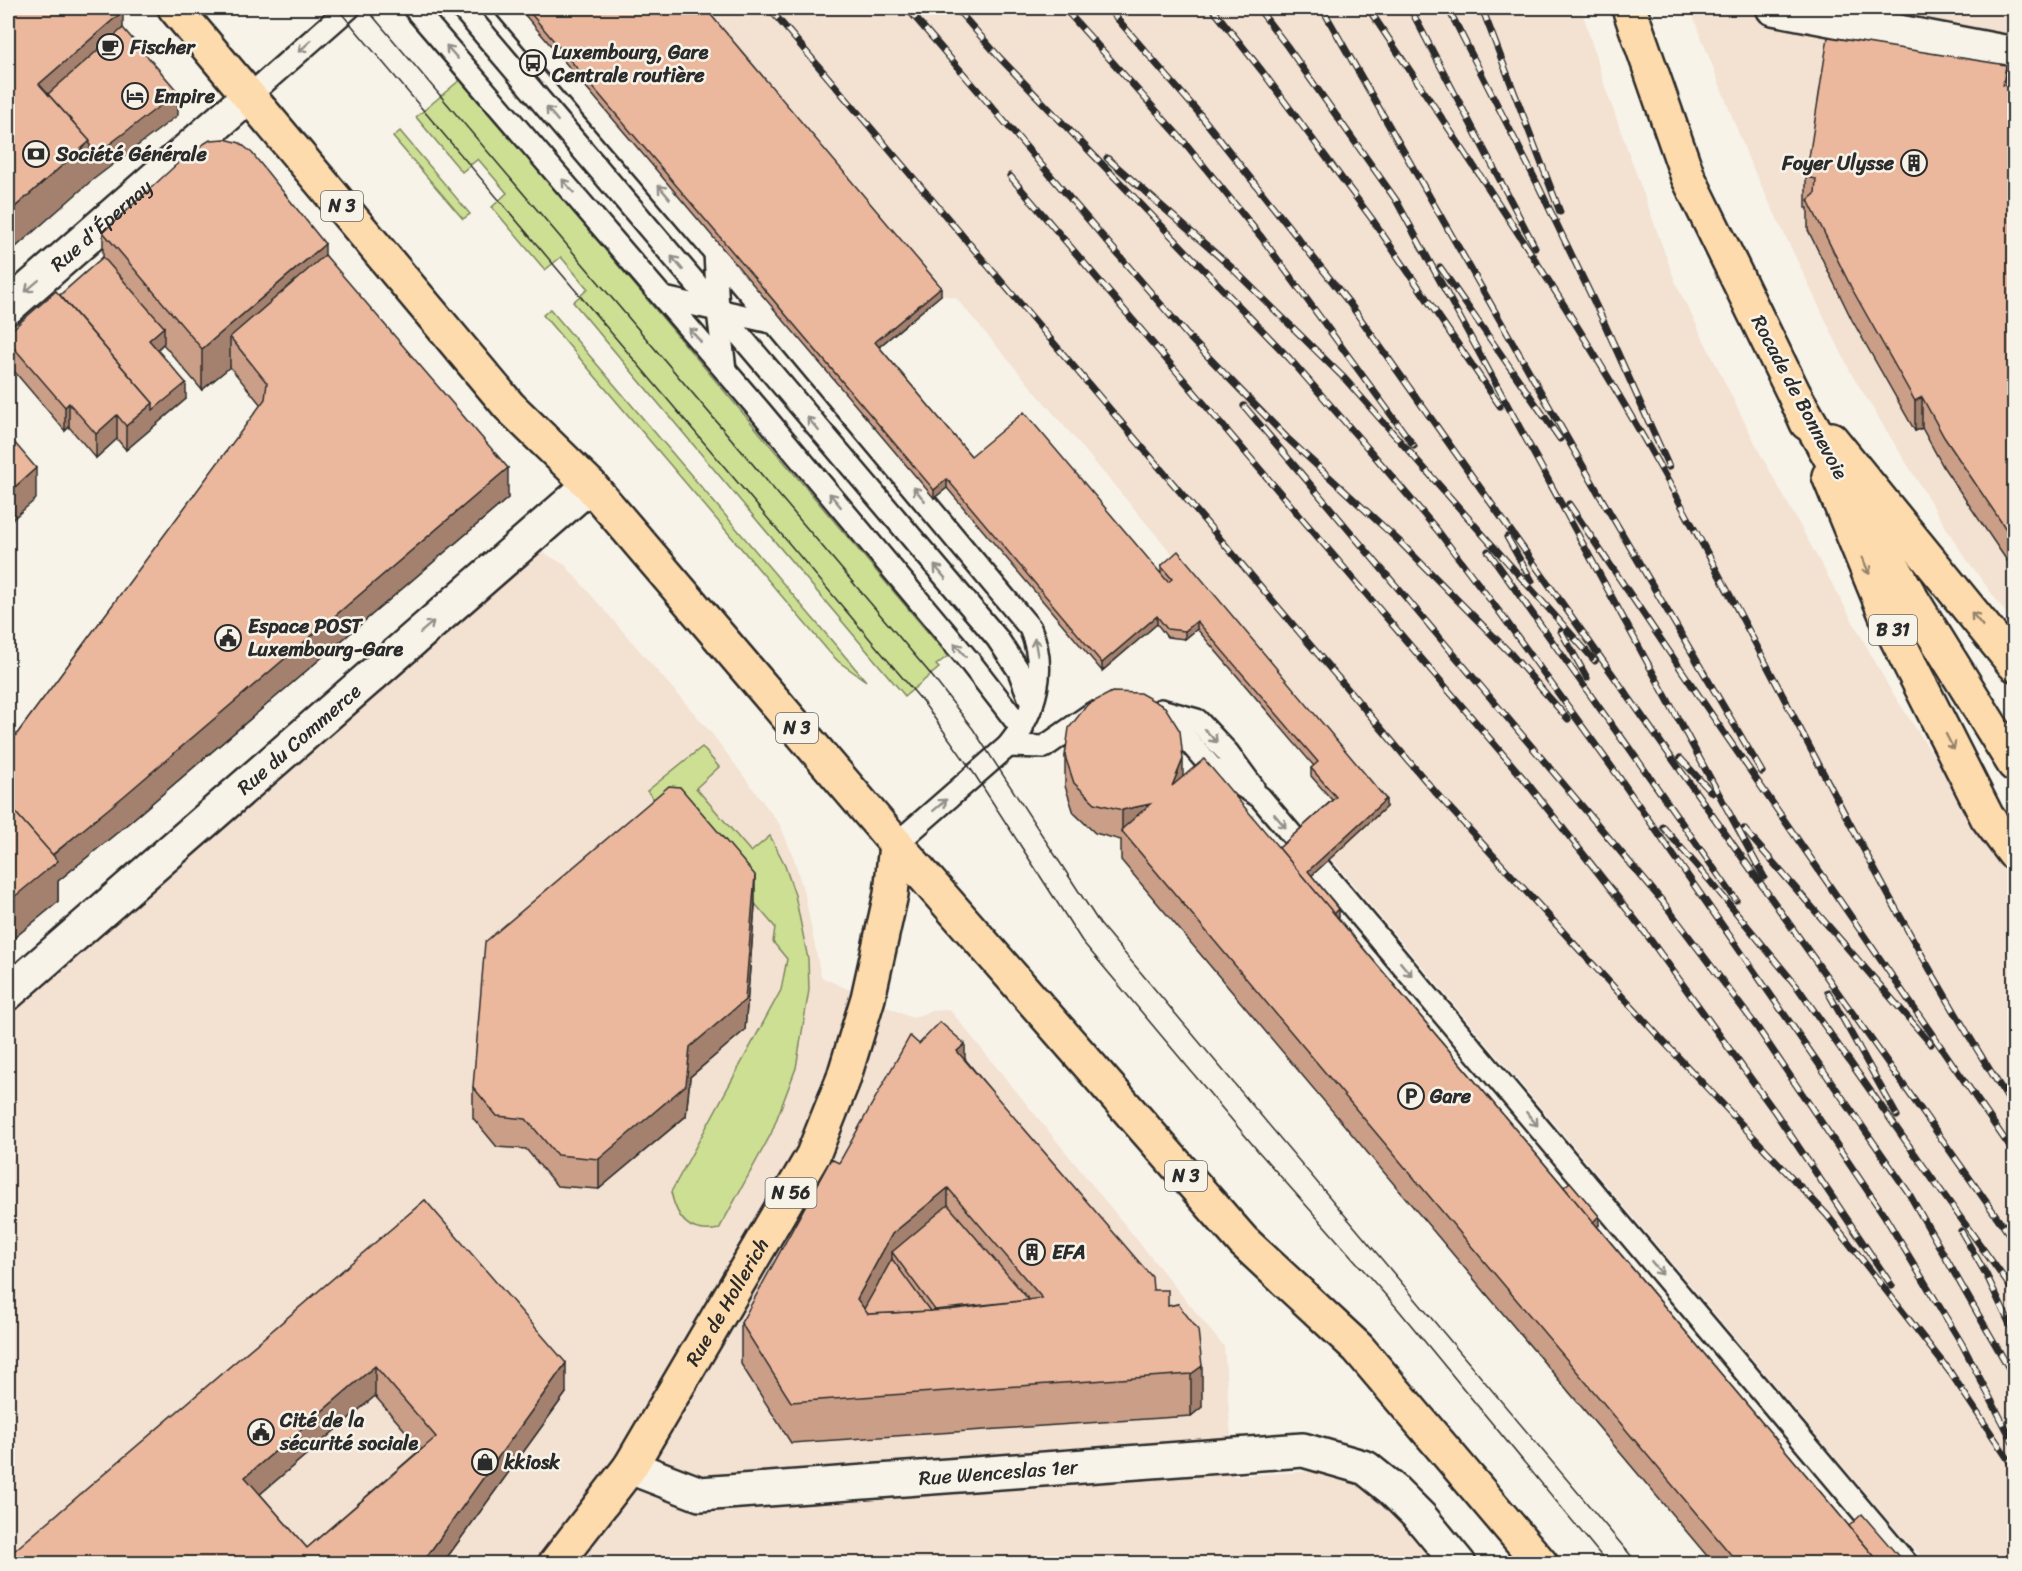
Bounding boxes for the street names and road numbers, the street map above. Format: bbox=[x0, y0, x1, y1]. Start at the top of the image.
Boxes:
street label: Rue d'Épernay bbox=[42, 170, 161, 281]
road number: N 3 bbox=[321, 191, 363, 221]
street label: Rocade de Bonnevoie bbox=[1741, 309, 1858, 486]
road number: B 31 bbox=[1869, 615, 1917, 645]
street label: Rue du Commerce bbox=[229, 675, 370, 804]
road number: N 3 bbox=[776, 713, 818, 743]
road number: N 3 bbox=[1165, 1161, 1207, 1191]
road number: N 56 bbox=[766, 1178, 816, 1208]
street label: Rue de Hollerich bbox=[676, 1231, 779, 1373]
street label: Rue Wenceslas 1er bbox=[917, 1449, 1080, 1496]

